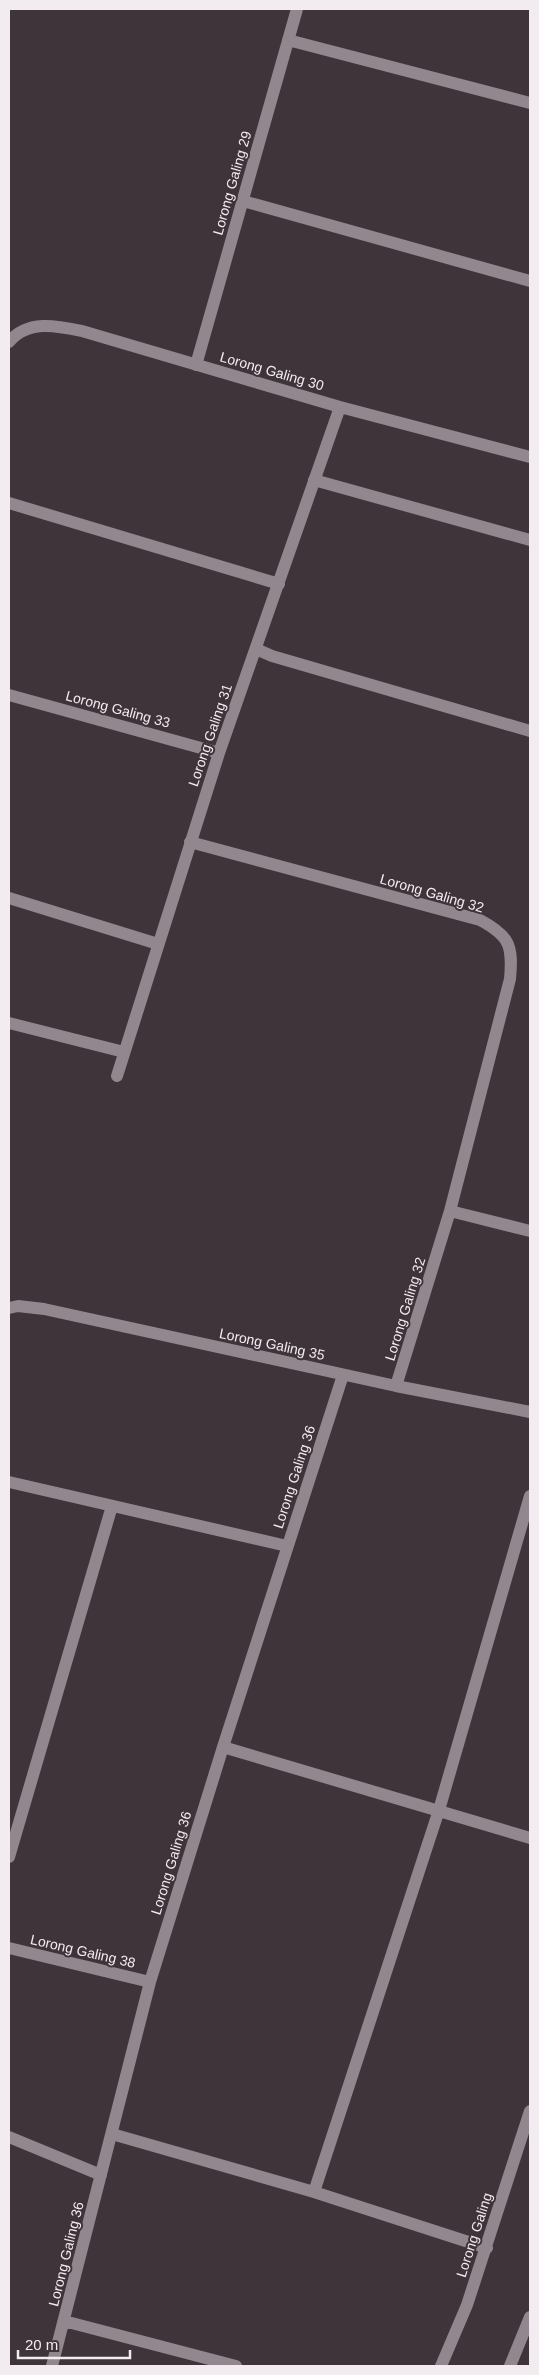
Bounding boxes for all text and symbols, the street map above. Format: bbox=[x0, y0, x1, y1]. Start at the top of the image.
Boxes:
street label: Lorong Galing 29 bbox=[210, 129, 255, 237]
street label: Lorong Galing 30 bbox=[218, 349, 326, 394]
street label: Lorong Galing 31 bbox=[185, 681, 235, 788]
street label: Lorong Galing 33 bbox=[64, 687, 172, 731]
street label: Lorong Galing 32 bbox=[378, 871, 486, 916]
street label: Lorong Galing 32 bbox=[382, 1255, 428, 1363]
street label: Lorong Galing 35 bbox=[218, 1325, 326, 1363]
street label: Lorong Galing 36 bbox=[270, 1423, 318, 1531]
street label: Lorong Galing 36 bbox=[148, 1809, 194, 1917]
street label: Lorong Galing 38 bbox=[29, 1931, 137, 1971]
street label: Lorong Galing bbox=[453, 2191, 495, 2279]
street label: Lorong Galing 36 bbox=[45, 2200, 87, 2308]
scale bar bbox=[18, 2328, 130, 2360]
text: 20 m bbox=[25, 2336, 58, 2353]

